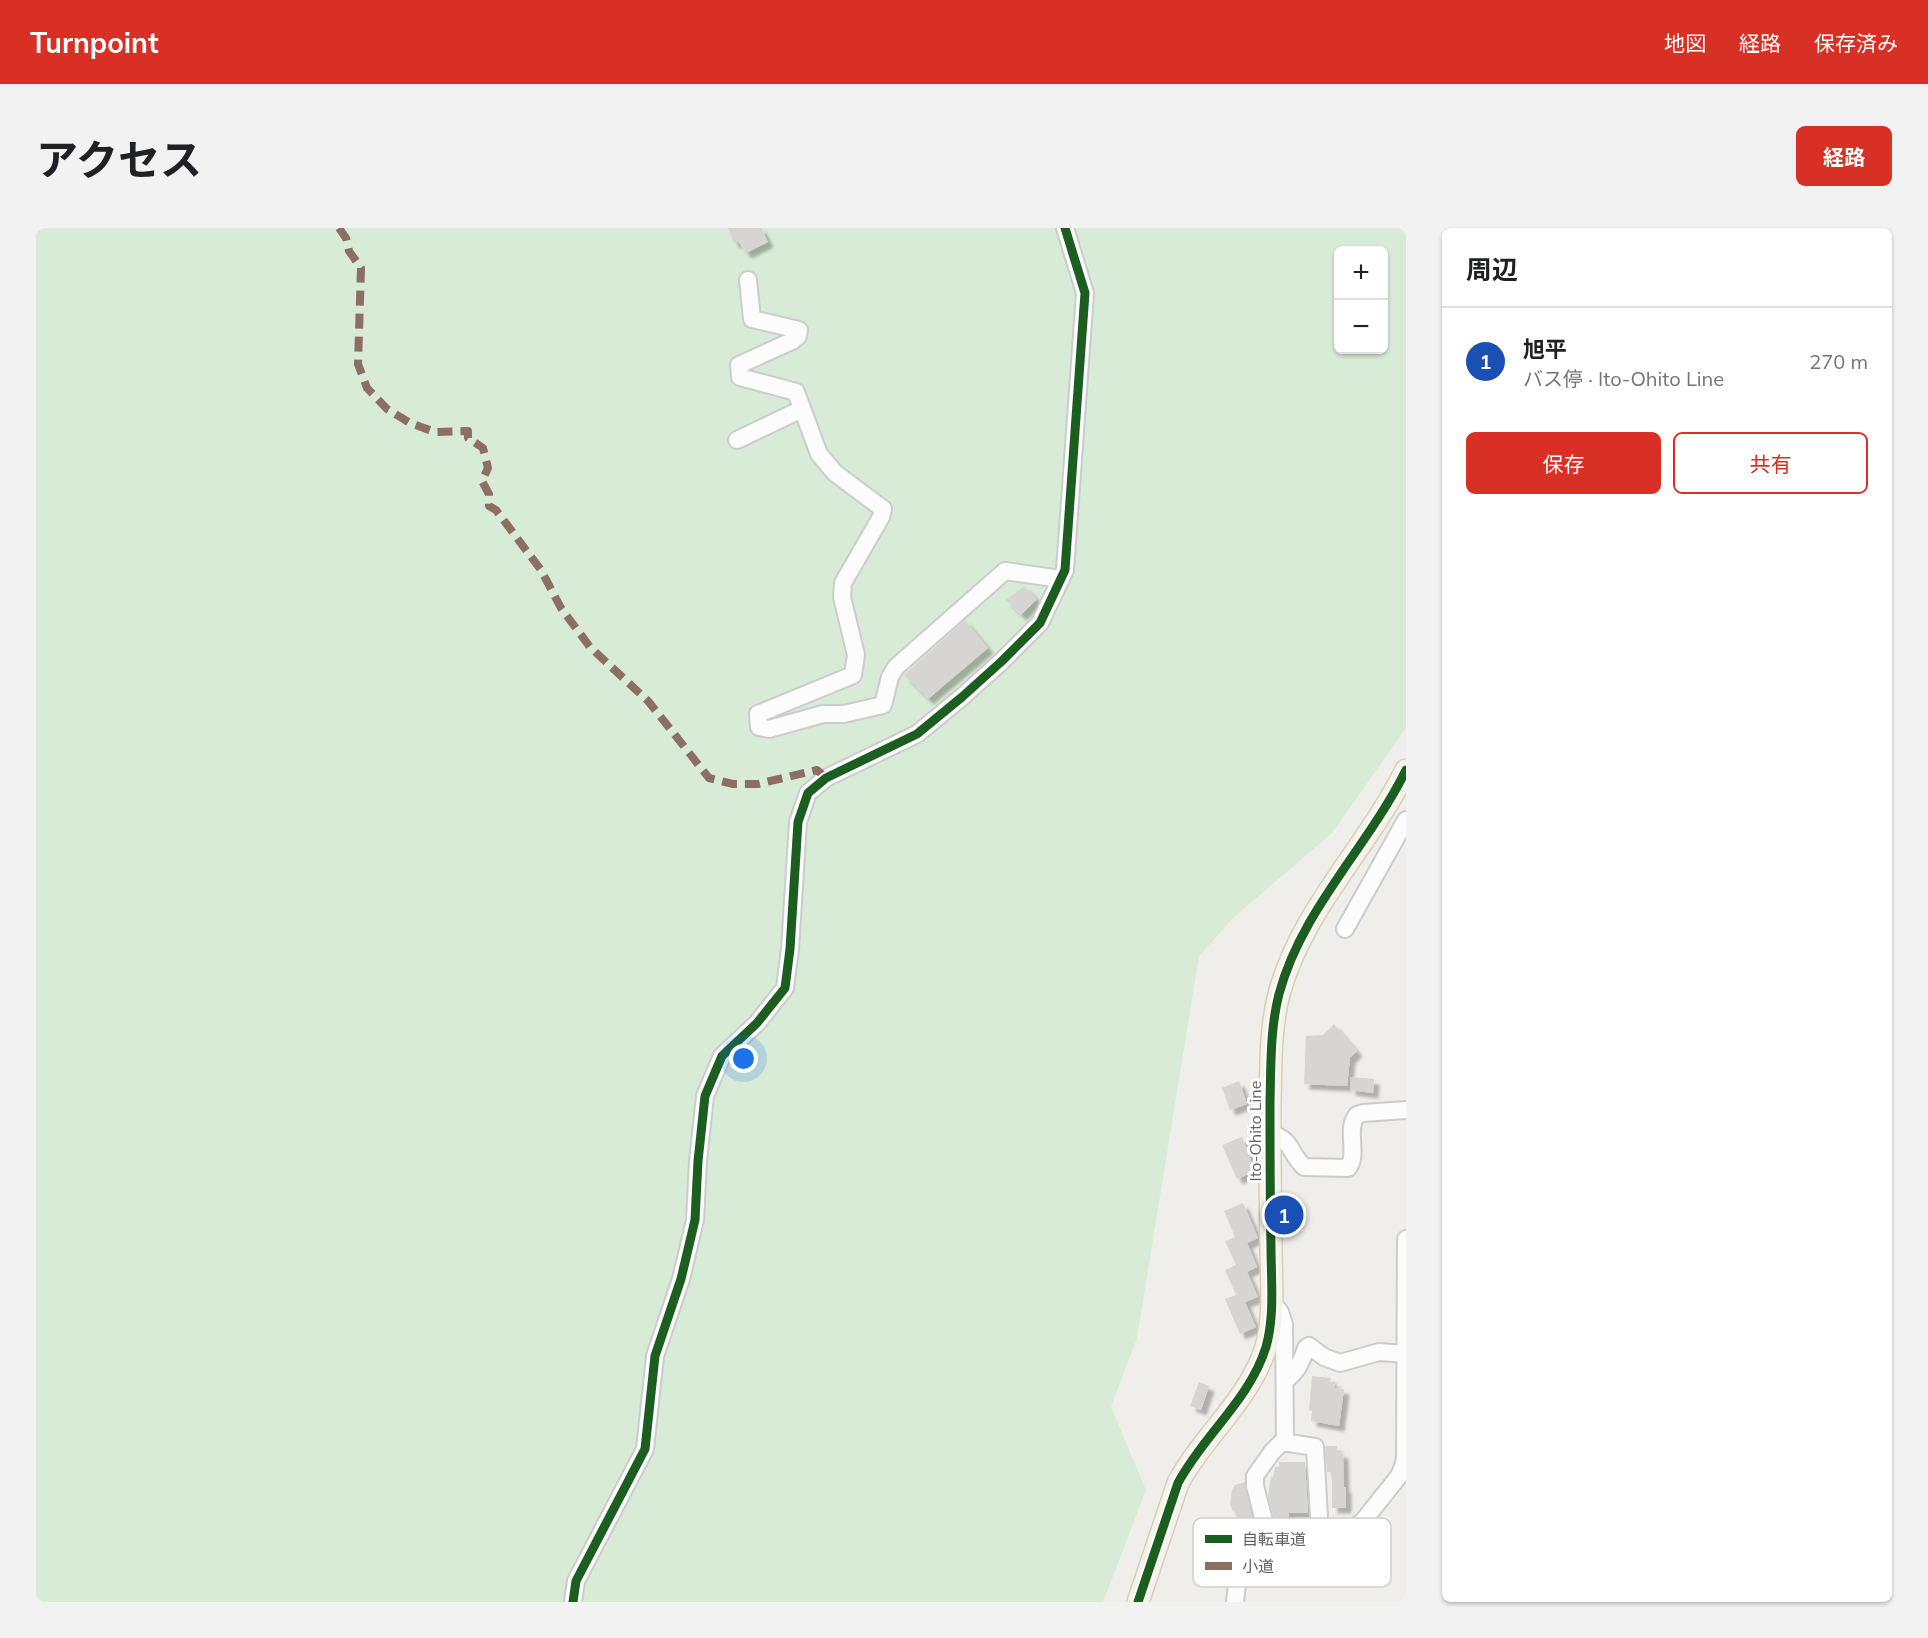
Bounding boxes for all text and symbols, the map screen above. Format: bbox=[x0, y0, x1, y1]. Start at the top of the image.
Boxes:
text: Turnpoint bbox=[30, 25, 159, 60]
text: 地図 bbox=[1664, 30, 1706, 56]
text: 経路 bbox=[1739, 30, 1781, 56]
text: 保存済み bbox=[1814, 30, 1898, 56]
button: 経路 bbox=[1796, 126, 1892, 186]
text: アクセス bbox=[36, 133, 202, 186]
map controls bbox=[1334, 246, 1388, 354]
button: + bbox=[1334, 246, 1388, 300]
text: 周辺 bbox=[1466, 253, 1518, 286]
button: − bbox=[1334, 300, 1388, 354]
text: 旭平 bbox=[1523, 335, 1567, 363]
text: 1 bbox=[1480, 349, 1492, 374]
text: 270 m bbox=[1809, 349, 1868, 374]
text: バス停 · Ito-Ohito Line bbox=[1523, 366, 1724, 391]
button: 保存 bbox=[1466, 432, 1661, 494]
button: 共有 bbox=[1673, 432, 1868, 494]
your location bbox=[729, 1044, 758, 1073]
street label: Ito-Ohito Line bbox=[1245, 1081, 1265, 1181]
pin: 1 bbox=[1264, 1192, 1304, 1238]
legend bbox=[1193, 1518, 1391, 1587]
text: 自転車道 bbox=[1242, 1529, 1306, 1549]
text: 小道 bbox=[1242, 1556, 1274, 1576]

